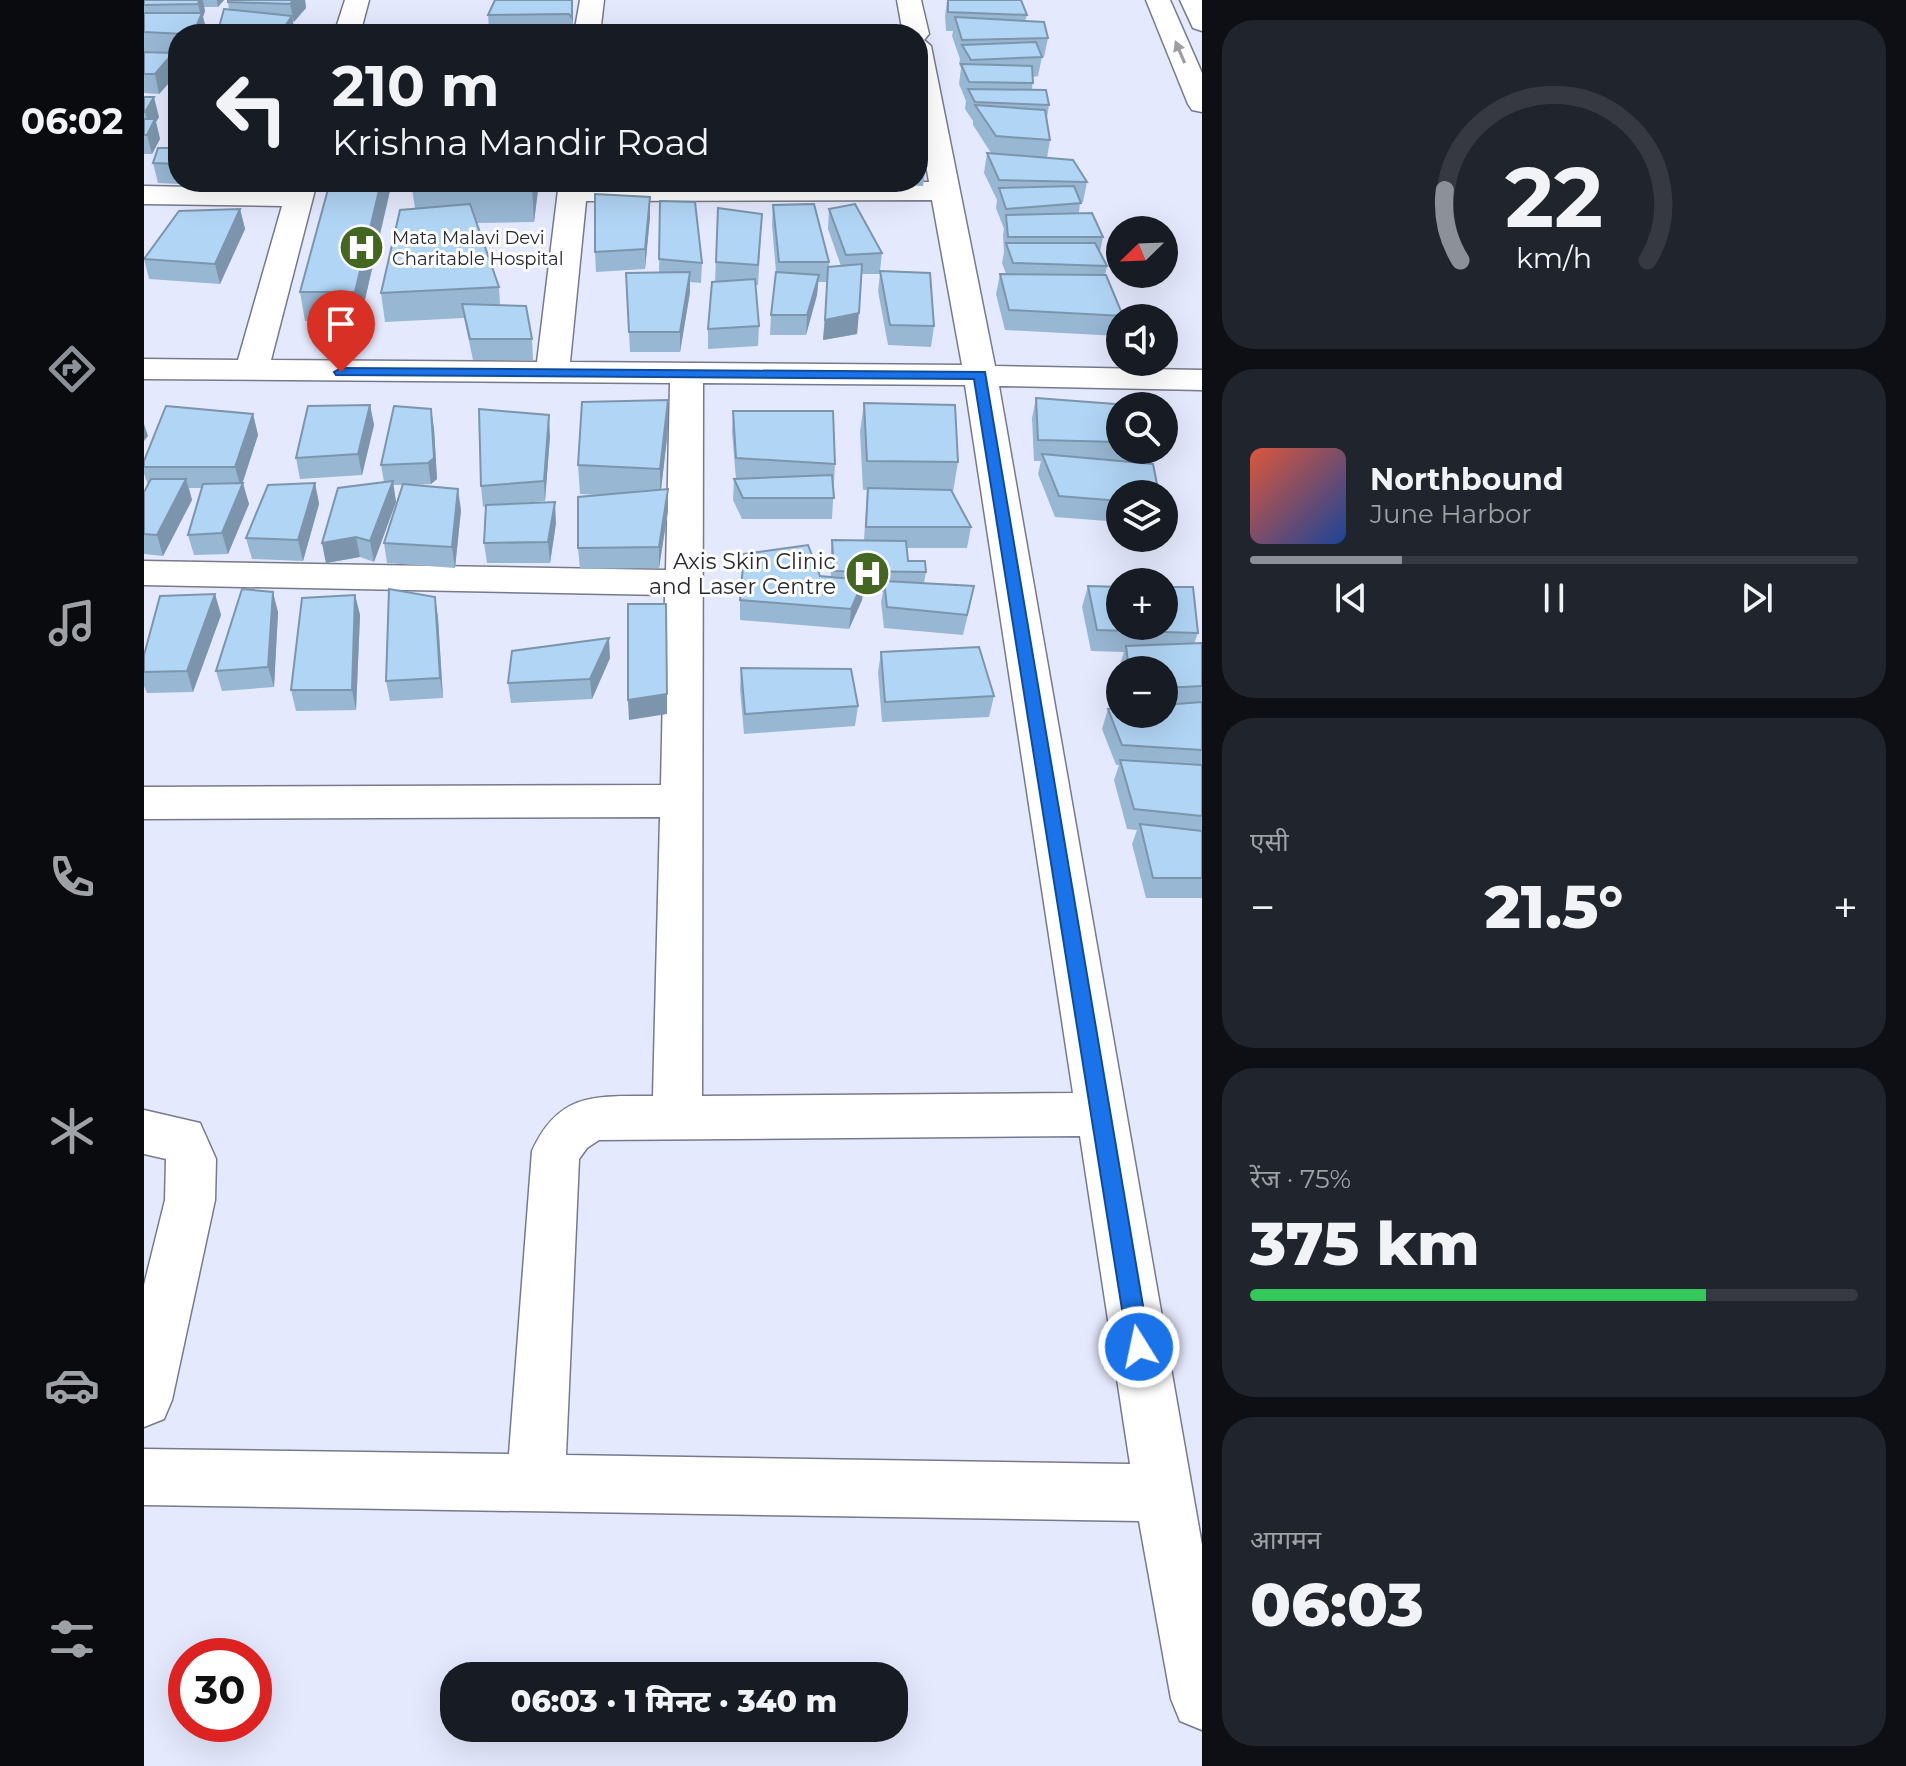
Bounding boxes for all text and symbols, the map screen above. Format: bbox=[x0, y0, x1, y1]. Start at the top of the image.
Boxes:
one-way arrow bbox=[1174, 40, 1187, 64]
text: 210 m bbox=[332, 52, 500, 120]
icon: left bbox=[200, 56, 304, 160]
text: 06:02 bbox=[21, 99, 123, 143]
text: Krishna Mandir Road bbox=[332, 120, 710, 164]
text: 22 bbox=[1505, 145, 1603, 247]
north arrow bbox=[1106, 216, 1178, 288]
map controls bbox=[1106, 216, 1178, 728]
hospital icon: Mata Malavi Devi Charitable Hospital bbox=[337, 224, 385, 272]
place label: Mata Malavi Devi Charitable Hospital bbox=[392, 227, 564, 270]
text: km/h bbox=[1516, 240, 1592, 275]
pin bbox=[307, 290, 375, 372]
icon: arrive bbox=[319, 302, 363, 346]
button: sound bbox=[1106, 304, 1178, 376]
icon: directions bbox=[44, 341, 100, 397]
button: search bbox=[1106, 392, 1178, 464]
text: Northbound bbox=[1370, 461, 1564, 498]
button: layers bbox=[1106, 480, 1178, 552]
text: June Harbor bbox=[1370, 498, 1532, 530]
place label: Axis Skin Clinic and Laser Centre bbox=[649, 548, 836, 600]
hospital icon: Axis Skin Clinic and Laser Centre bbox=[843, 550, 891, 598]
button: + bbox=[1106, 568, 1178, 640]
icon: previous bbox=[1329, 576, 1373, 620]
icon: pause bbox=[1532, 576, 1576, 620]
icon: next bbox=[1735, 576, 1779, 620]
icon: music bbox=[44, 595, 100, 651]
button: − bbox=[1106, 656, 1178, 728]
text: एसी bbox=[1250, 826, 1289, 858]
icon: phone bbox=[44, 849, 100, 905]
text: 21.5° bbox=[1485, 870, 1623, 943]
text: − bbox=[1250, 880, 1275, 934]
text: + bbox=[1833, 880, 1858, 934]
icon: climate bbox=[44, 1103, 100, 1159]
text: रेंज · 75% bbox=[1250, 1163, 1351, 1195]
text: 375 km bbox=[1250, 1207, 1480, 1280]
position arrow bbox=[1097, 1305, 1181, 1389]
icon: car bbox=[44, 1357, 100, 1413]
text: आगमन bbox=[1250, 1524, 1321, 1556]
text: 06:03 bbox=[1250, 1568, 1424, 1641]
icon: filters bbox=[44, 1611, 100, 1667]
speed limit sign: 30 bbox=[168, 1638, 272, 1742]
text: 06:03 · 1 मिनट · 340 m bbox=[511, 1683, 837, 1720]

